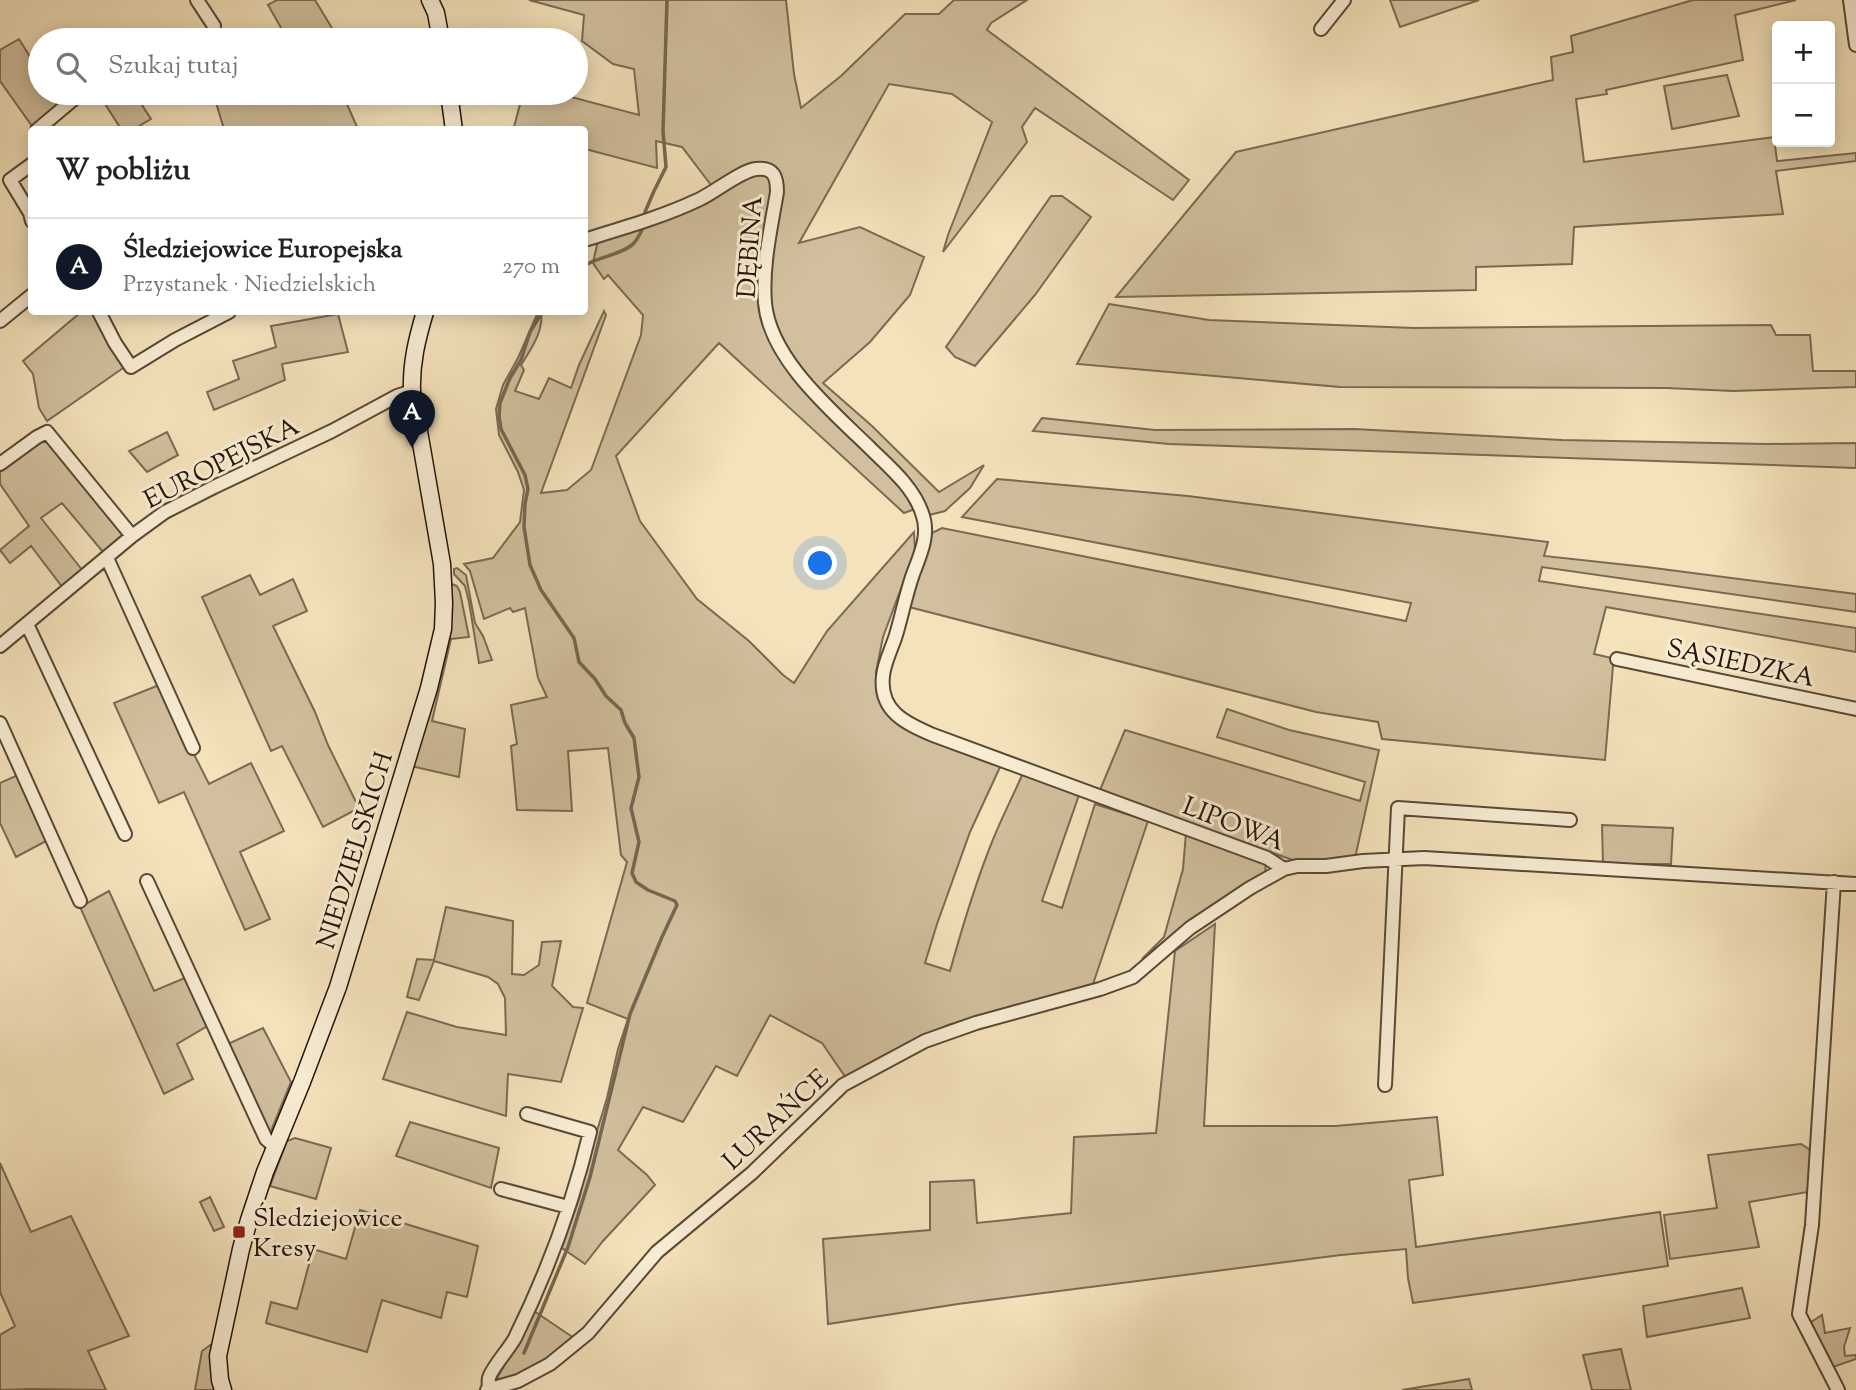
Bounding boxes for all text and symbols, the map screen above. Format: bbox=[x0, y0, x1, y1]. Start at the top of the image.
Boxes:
map controls bbox=[1772, 21, 1835, 147]
button: + bbox=[1772, 21, 1835, 84]
search box bbox=[28, 28, 588, 105]
icon: search bbox=[52, 48, 90, 86]
text: Szukaj tutaj bbox=[108, 48, 239, 85]
button: − bbox=[1772, 84, 1835, 147]
text: W pobliżu bbox=[56, 150, 190, 193]
street label: DĘBINA bbox=[729, 195, 774, 300]
text: Śledziejowice Europejska bbox=[123, 232, 402, 269]
text: A bbox=[70, 251, 88, 284]
text: 270 m bbox=[502, 251, 560, 284]
text: Przystanek · Niedzielskich bbox=[123, 269, 376, 302]
pin: A bbox=[389, 390, 435, 448]
street label: EUROPEJSKA bbox=[138, 409, 306, 519]
your location bbox=[803, 546, 837, 580]
street label: SĄSIEDZKA bbox=[1663, 631, 1818, 698]
street label: NIEDZIELSKICH bbox=[309, 747, 404, 954]
street label: LIPOWA bbox=[1177, 789, 1290, 862]
street label: LURAŃCE bbox=[715, 1062, 838, 1180]
place label: Śledziejowice Kresy bbox=[253, 1201, 403, 1268]
marker: Śledziejowice Kresy bbox=[231, 1224, 247, 1240]

